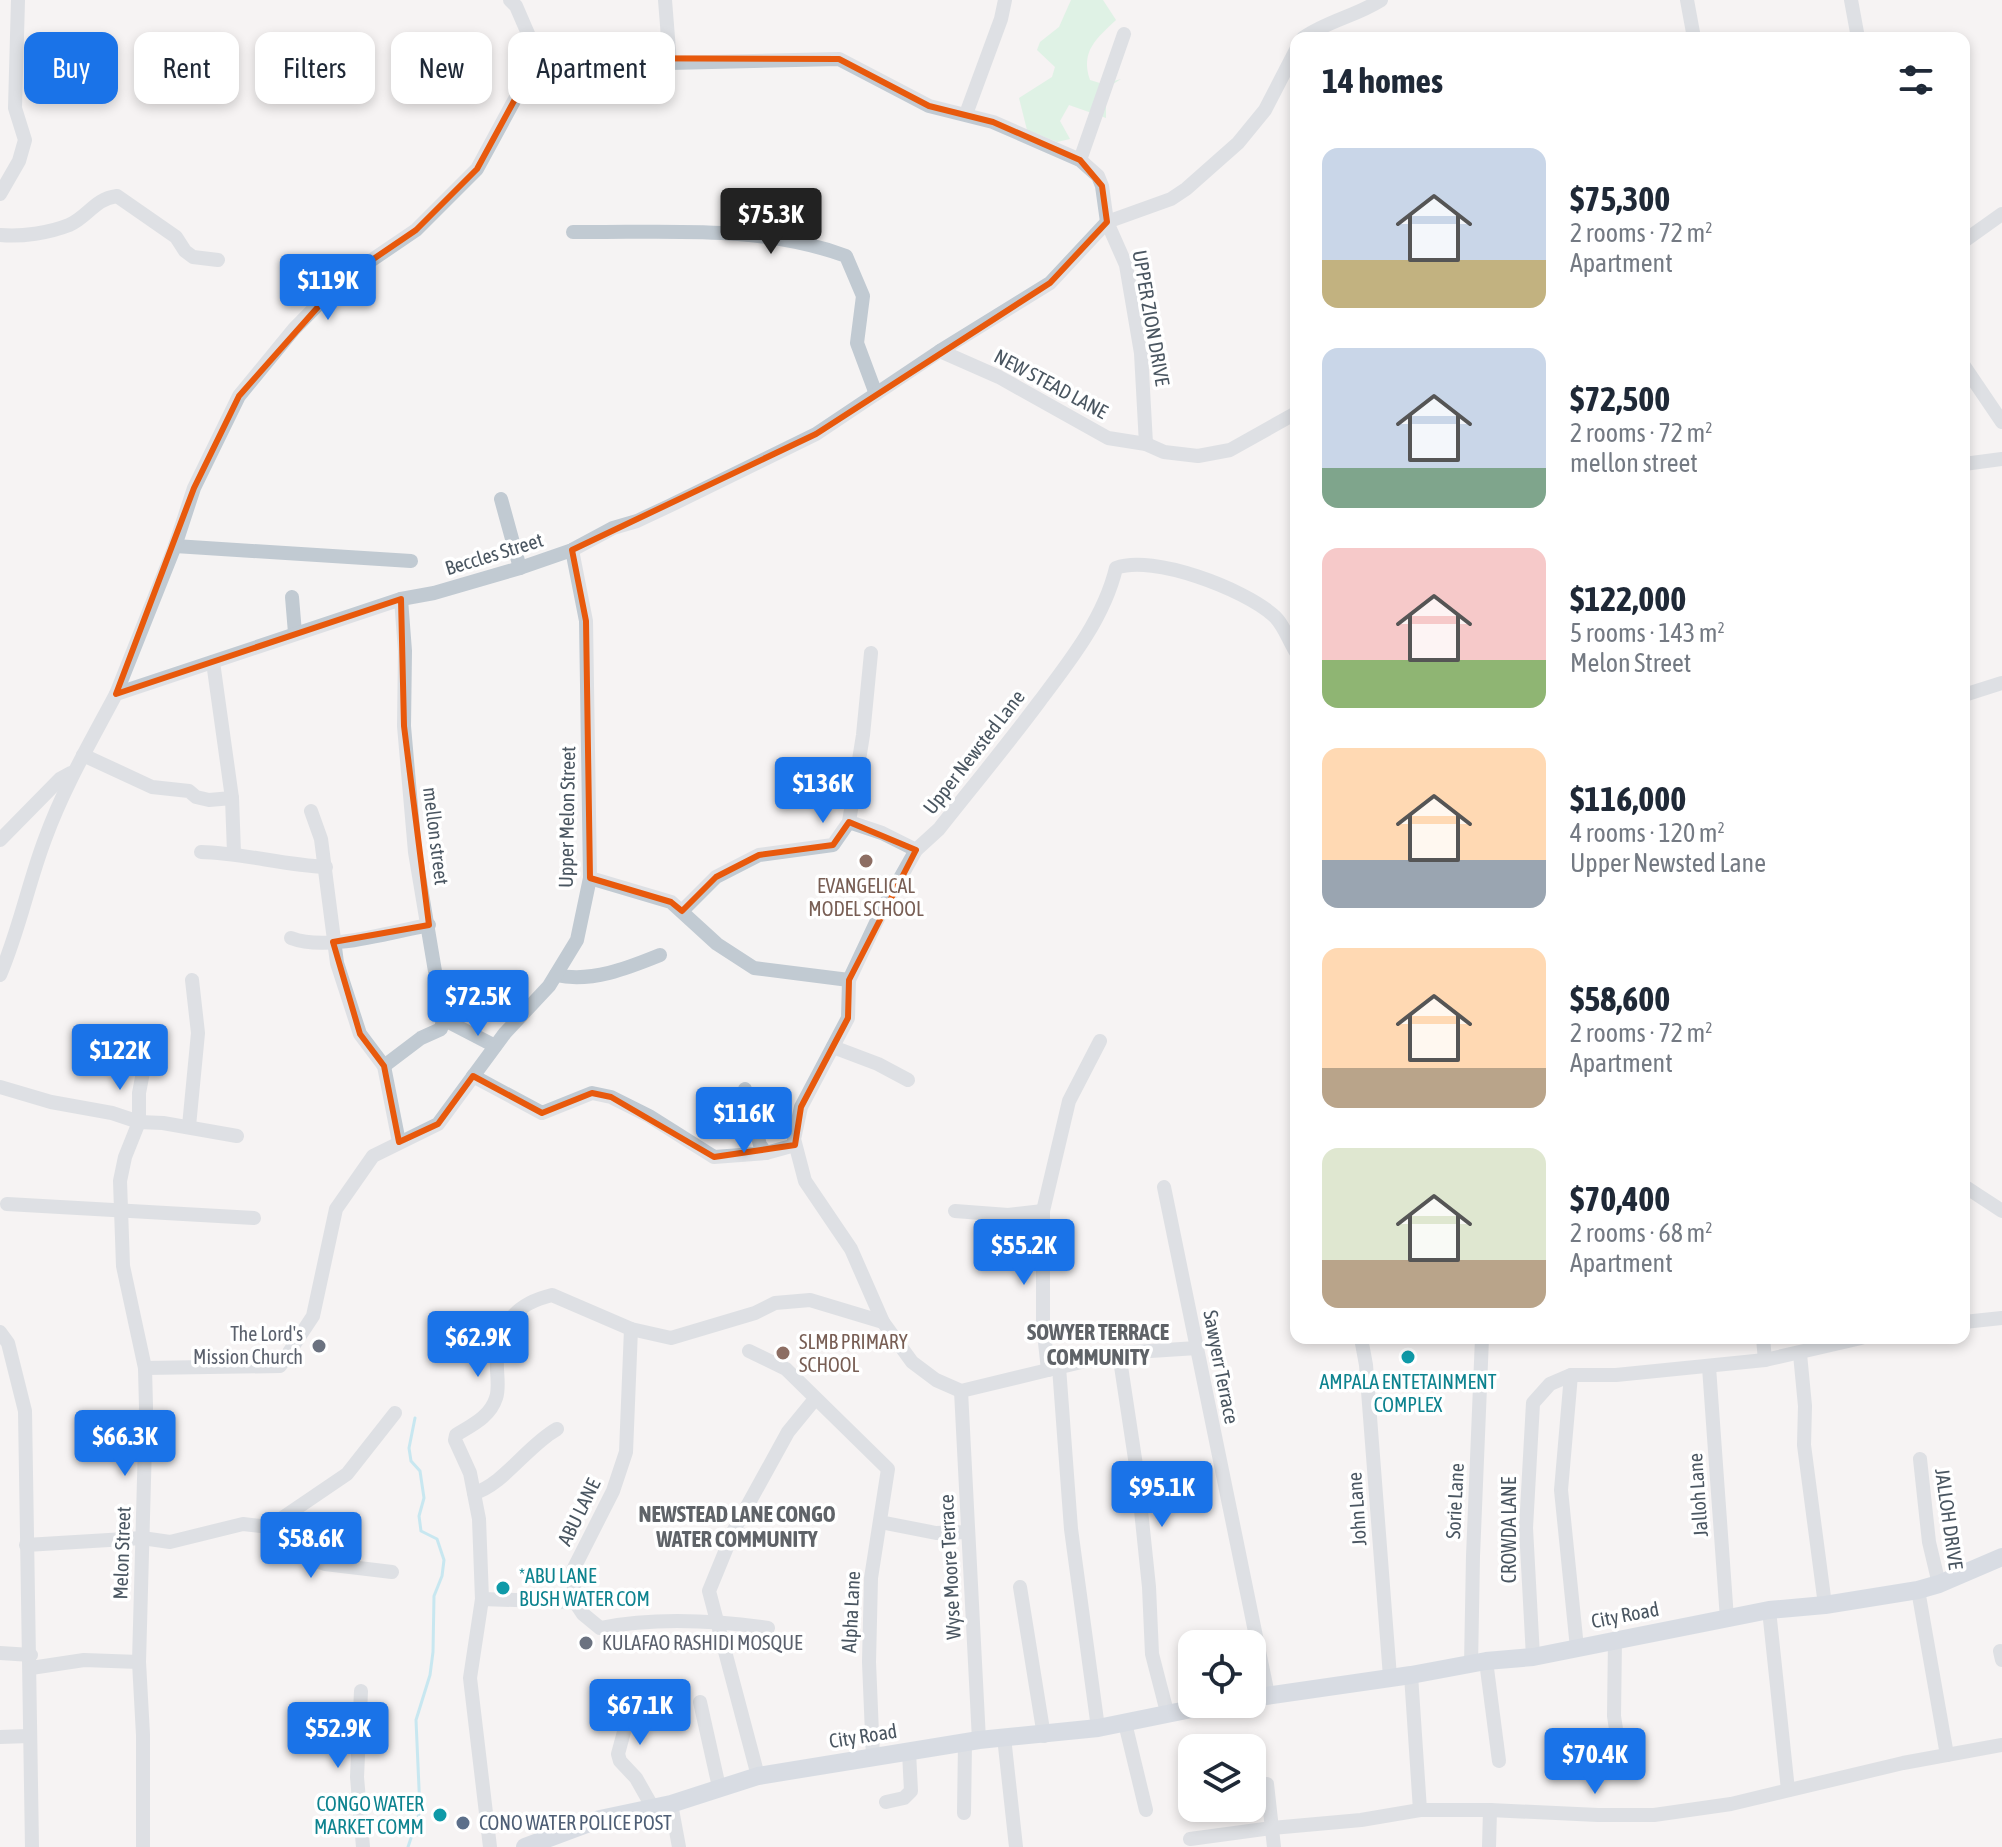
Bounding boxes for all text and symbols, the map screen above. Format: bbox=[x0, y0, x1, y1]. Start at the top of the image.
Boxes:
chip: Buy bbox=[24, 32, 118, 104]
chip: Rent bbox=[134, 32, 239, 104]
chip: Filters bbox=[255, 32, 375, 104]
chip: New bbox=[391, 32, 492, 104]
chip: Apartment bbox=[508, 32, 675, 104]
icon: filters bbox=[1894, 58, 1938, 102]
text: 14 homes bbox=[1322, 61, 1443, 100]
text: $75,300 bbox=[1570, 179, 1670, 218]
icon: home bbox=[1386, 180, 1482, 276]
pin: $75.3K bbox=[706, 188, 836, 256]
text: $75.3K bbox=[739, 199, 803, 229]
text: 2 rooms · 72 m² bbox=[1570, 218, 1712, 248]
street label: UPPER ZION DRIVE bbox=[1128, 248, 1175, 388]
text: Apartment bbox=[1570, 248, 1673, 278]
pin: $119K bbox=[272, 254, 384, 322]
text: $119K bbox=[298, 265, 358, 295]
street label: NEW STEAD LANE bbox=[991, 344, 1112, 423]
text: $72,500 bbox=[1570, 379, 1670, 418]
icon: home bbox=[1386, 380, 1482, 476]
text: 2 rooms · 72 m² bbox=[1570, 418, 1712, 448]
text: mellon street bbox=[1570, 448, 1698, 478]
street label: Beccles Street bbox=[442, 528, 546, 579]
text: $122,000 bbox=[1570, 579, 1686, 618]
icon: home bbox=[1386, 580, 1482, 676]
text: 5 rooms · 143 m² bbox=[1570, 618, 1725, 648]
text: Melon Street bbox=[1570, 648, 1691, 678]
street label: Upper Newsted Lane bbox=[918, 685, 1029, 818]
street label: Upper Melon Street bbox=[554, 746, 579, 888]
pin: $136K bbox=[767, 757, 879, 825]
text: $136K bbox=[793, 768, 853, 798]
text: $116,000 bbox=[1570, 779, 1686, 818]
icon: home bbox=[1386, 780, 1482, 876]
street label: mellon street bbox=[419, 786, 454, 886]
text: 4 rooms · 120 m² bbox=[1570, 818, 1725, 848]
text: Upper Newsted Lane bbox=[1570, 848, 1766, 878]
marker: EVANGELICAL MODEL SCHOOL bbox=[857, 852, 875, 870]
place label: EVANGELICAL MODEL SCHOOL bbox=[808, 874, 924, 920]
pin: $72.5K bbox=[413, 970, 543, 1038]
text: $58,600 bbox=[1570, 979, 1670, 1018]
icon: home bbox=[1386, 980, 1482, 1076]
text: $72.5K bbox=[446, 981, 510, 1011]
text: 2 rooms · 72 m² bbox=[1570, 1018, 1712, 1048]
pin: $122K bbox=[64, 1024, 176, 1092]
text: $122K bbox=[90, 1035, 150, 1065]
text: Apartment bbox=[1570, 1048, 1673, 1078]
pin: $116K bbox=[688, 1087, 800, 1155]
text: $116K bbox=[714, 1098, 774, 1128]
text: $70,400 bbox=[1570, 1179, 1670, 1218]
icon: home bbox=[1386, 1180, 1482, 1276]
text: 2 rooms · 68 m² bbox=[1570, 1218, 1712, 1248]
pin: $55.2K bbox=[959, 1219, 1089, 1287]
text: $55.2K bbox=[992, 1230, 1056, 1260]
text: Apartment bbox=[1570, 1248, 1673, 1278]
street label: Sawyerr Terrace bbox=[1199, 1308, 1244, 1426]
pin: $62.9K bbox=[413, 1311, 543, 1379]
district label: SOWYER TERRACE COMMUNITY bbox=[1027, 1319, 1170, 1370]
place label: The Lord's Mission Church bbox=[193, 1322, 303, 1368]
text: $62.9K bbox=[446, 1322, 510, 1352]
place label: SLMB PRIMARY SCHOOL bbox=[799, 1330, 908, 1376]
marker: The Lord's Mission Church bbox=[310, 1337, 328, 1355]
marker: SLMB PRIMARY SCHOOL bbox=[774, 1344, 792, 1362]
marker: AMPALA ENTETAINMENT COMPLEX bbox=[1399, 1348, 1417, 1366]
place label: AMPALA ENTETAINMENT COMPLEX bbox=[1319, 1370, 1497, 1416]
pin: $66.3K bbox=[60, 1410, 190, 1478]
text: $66.3K bbox=[93, 1421, 157, 1451]
street label: Jalloh Lane bbox=[1683, 1452, 1712, 1538]
pin: $95.1K bbox=[1097, 1461, 1227, 1529]
street label: Sorie Lane bbox=[1441, 1462, 1468, 1540]
street label: JALLOH DRIVE bbox=[1931, 1467, 1968, 1571]
street label: John Lane bbox=[1342, 1471, 1371, 1547]
text: $95.1K bbox=[1130, 1472, 1194, 1502]
street label: ABU LANE bbox=[553, 1474, 605, 1549]
street label: CROWDA LANE bbox=[1497, 1476, 1520, 1583]
street label: Wyse Moore Terrace bbox=[934, 1494, 965, 1640]
district label: NEWSTEAD LANE CONGO WATER COMMUNITY bbox=[638, 1501, 836, 1552]
street label: Melon Street bbox=[108, 1506, 135, 1600]
pin: $58.6K bbox=[246, 1512, 376, 1580]
text: $58.6K bbox=[279, 1523, 343, 1553]
place label: *ABU LANE BUSH WATER COM bbox=[519, 1564, 650, 1610]
street label: Alpha Lane bbox=[837, 1570, 864, 1654]
marker: *ABU LANE BUSH WATER COM bbox=[494, 1579, 512, 1597]
street label: City Road bbox=[1589, 1597, 1661, 1632]
map controls bbox=[1178, 1630, 1266, 1822]
button: locate bbox=[1178, 1630, 1266, 1718]
place label: KULAFAO RASHIDI MOSQUE bbox=[602, 1631, 803, 1654]
marker: KULAFAO RASHIDI MOSQUE bbox=[577, 1634, 595, 1652]
pin: $67.1K bbox=[575, 1679, 705, 1747]
text: $67.1K bbox=[608, 1690, 672, 1720]
pin: $52.9K bbox=[273, 1702, 403, 1770]
text: $52.9K bbox=[306, 1713, 370, 1743]
street label: City Road bbox=[827, 1719, 899, 1752]
pin: $70.4K bbox=[1530, 1728, 1660, 1796]
button: layers bbox=[1178, 1734, 1266, 1822]
text: $70.4K bbox=[1563, 1739, 1627, 1769]
place label: CONGO WATER MARKET COMM bbox=[314, 1792, 424, 1838]
marker: CONGO WATER MARKET COMM bbox=[431, 1806, 449, 1824]
place label: CONO WATER POLICE POST bbox=[479, 1811, 672, 1834]
marker: CONO WATER POLICE POST bbox=[454, 1814, 472, 1832]

